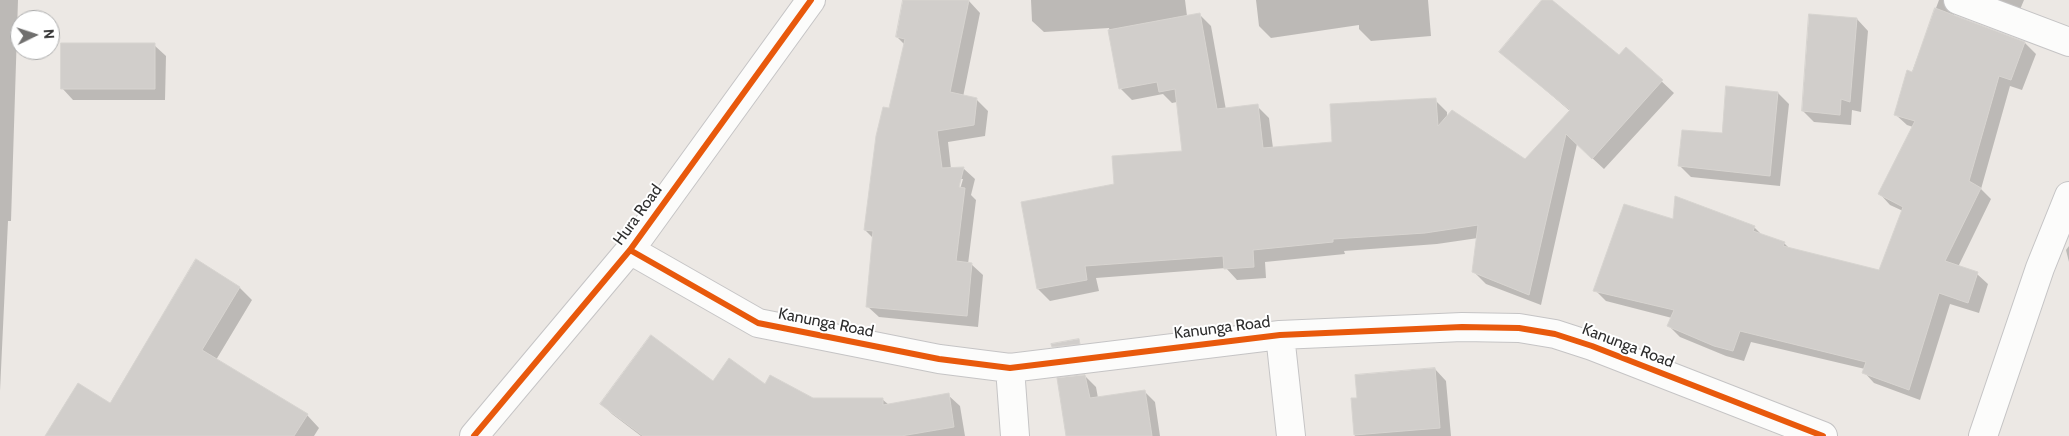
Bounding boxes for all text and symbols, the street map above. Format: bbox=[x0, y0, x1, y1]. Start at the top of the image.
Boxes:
north arrow bbox=[10, 10, 60, 60]
text: N bbox=[40, 28, 58, 40]
street label: Hura Road bbox=[610, 181, 666, 249]
street label: Kanunga Road bbox=[777, 304, 875, 342]
street label: Kanunga Road bbox=[1173, 313, 1271, 343]
street label: Kanunga Road bbox=[1579, 320, 1677, 372]

